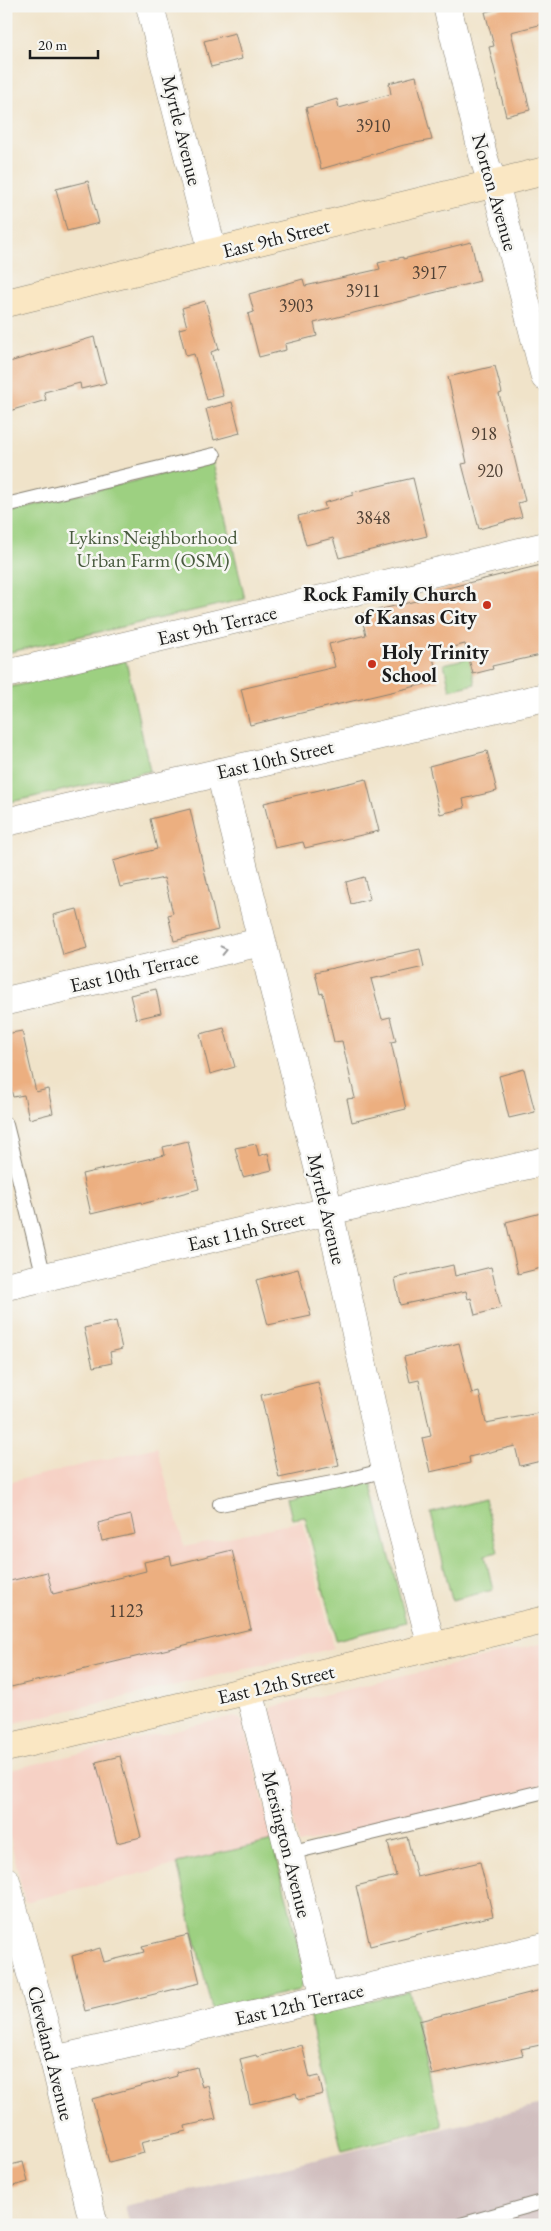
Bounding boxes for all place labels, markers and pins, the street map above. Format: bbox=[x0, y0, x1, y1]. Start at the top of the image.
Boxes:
place label: Rock Family Church of Kansas City bbox=[303, 581, 477, 630]
marker: Rock Family Church of Kansas City bbox=[481, 599, 493, 611]
place label: Holy Trinity School bbox=[382, 639, 489, 688]
marker: Holy Trinity School bbox=[366, 658, 378, 670]

